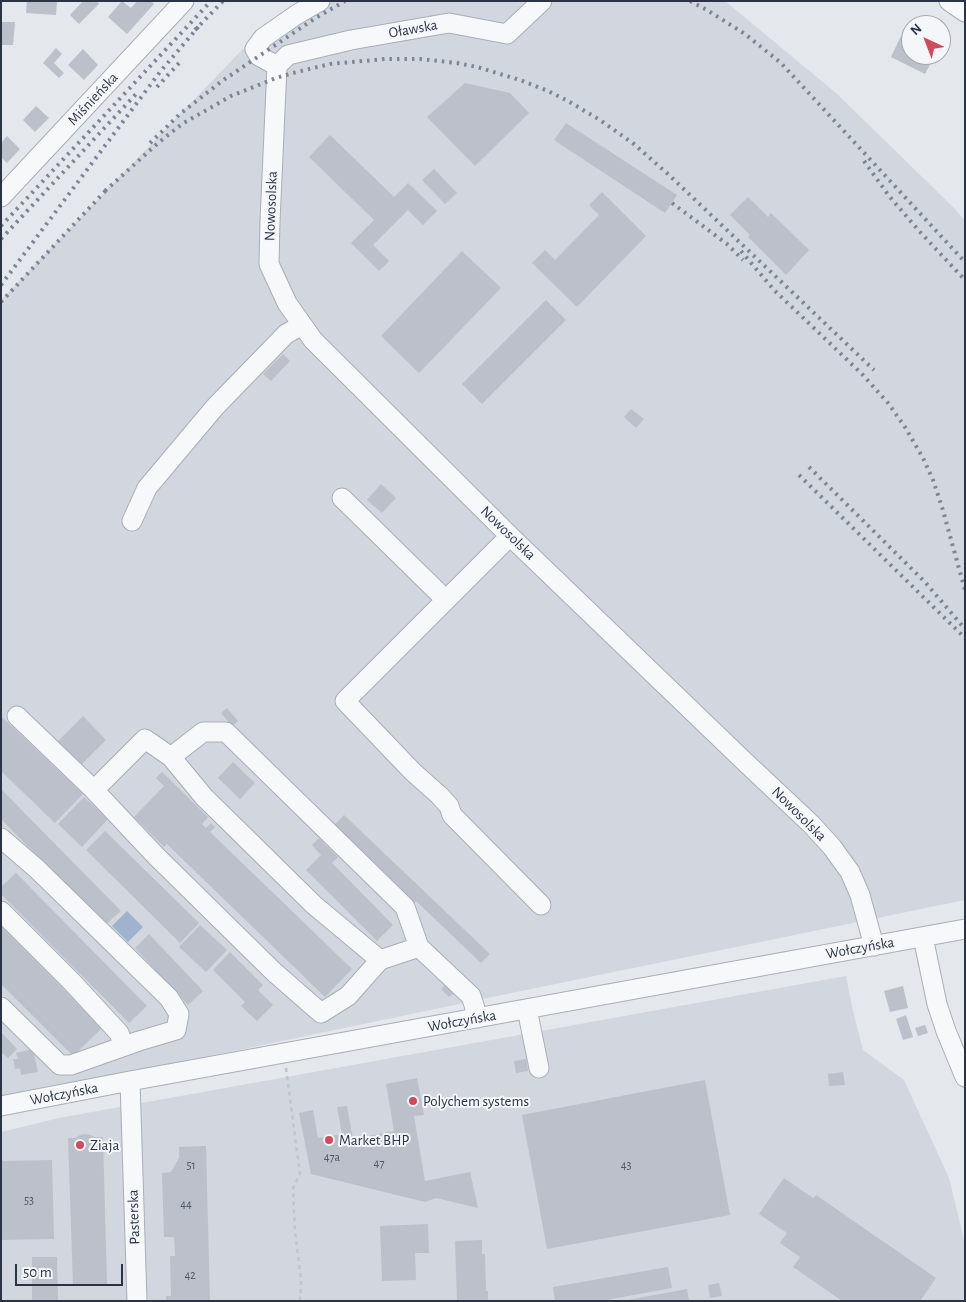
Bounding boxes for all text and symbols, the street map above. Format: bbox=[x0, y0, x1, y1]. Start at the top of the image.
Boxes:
north arrow bbox=[901, 15, 951, 65]
street label: Oławska bbox=[387, 16, 439, 42]
text: N bbox=[908, 21, 925, 38]
street label: Miśnieńska bbox=[64, 69, 122, 129]
street label: Nowosolska bbox=[261, 171, 281, 241]
street label: Nowosolska bbox=[477, 502, 539, 564]
street label: Nowosolska bbox=[768, 783, 830, 845]
street label: Wołczyńska bbox=[824, 933, 896, 963]
street label: Wołczyńska bbox=[426, 1006, 498, 1036]
street label: Wołczyńska bbox=[28, 1079, 100, 1109]
place label: Polychem systems bbox=[423, 1092, 529, 1110]
marker: Polychem systems bbox=[407, 1095, 419, 1107]
place label: Market BHP bbox=[339, 1131, 409, 1149]
marker: Market BHP bbox=[323, 1134, 335, 1146]
place label: Ziaja bbox=[90, 1136, 119, 1154]
marker: Ziaja bbox=[74, 1139, 86, 1151]
house number: 47a bbox=[324, 1150, 340, 1164]
house number: 47 bbox=[374, 1156, 384, 1170]
house number: 51 bbox=[186, 1158, 196, 1172]
house number: 43 bbox=[621, 1158, 631, 1172]
street label: Pasterska bbox=[124, 1189, 144, 1245]
house number: 53 bbox=[24, 1193, 34, 1207]
house number: 44 bbox=[180, 1197, 192, 1211]
scale bar bbox=[18, 1254, 125, 1286]
text: 50 m bbox=[23, 1265, 52, 1280]
house number: 42 bbox=[184, 1268, 196, 1282]

